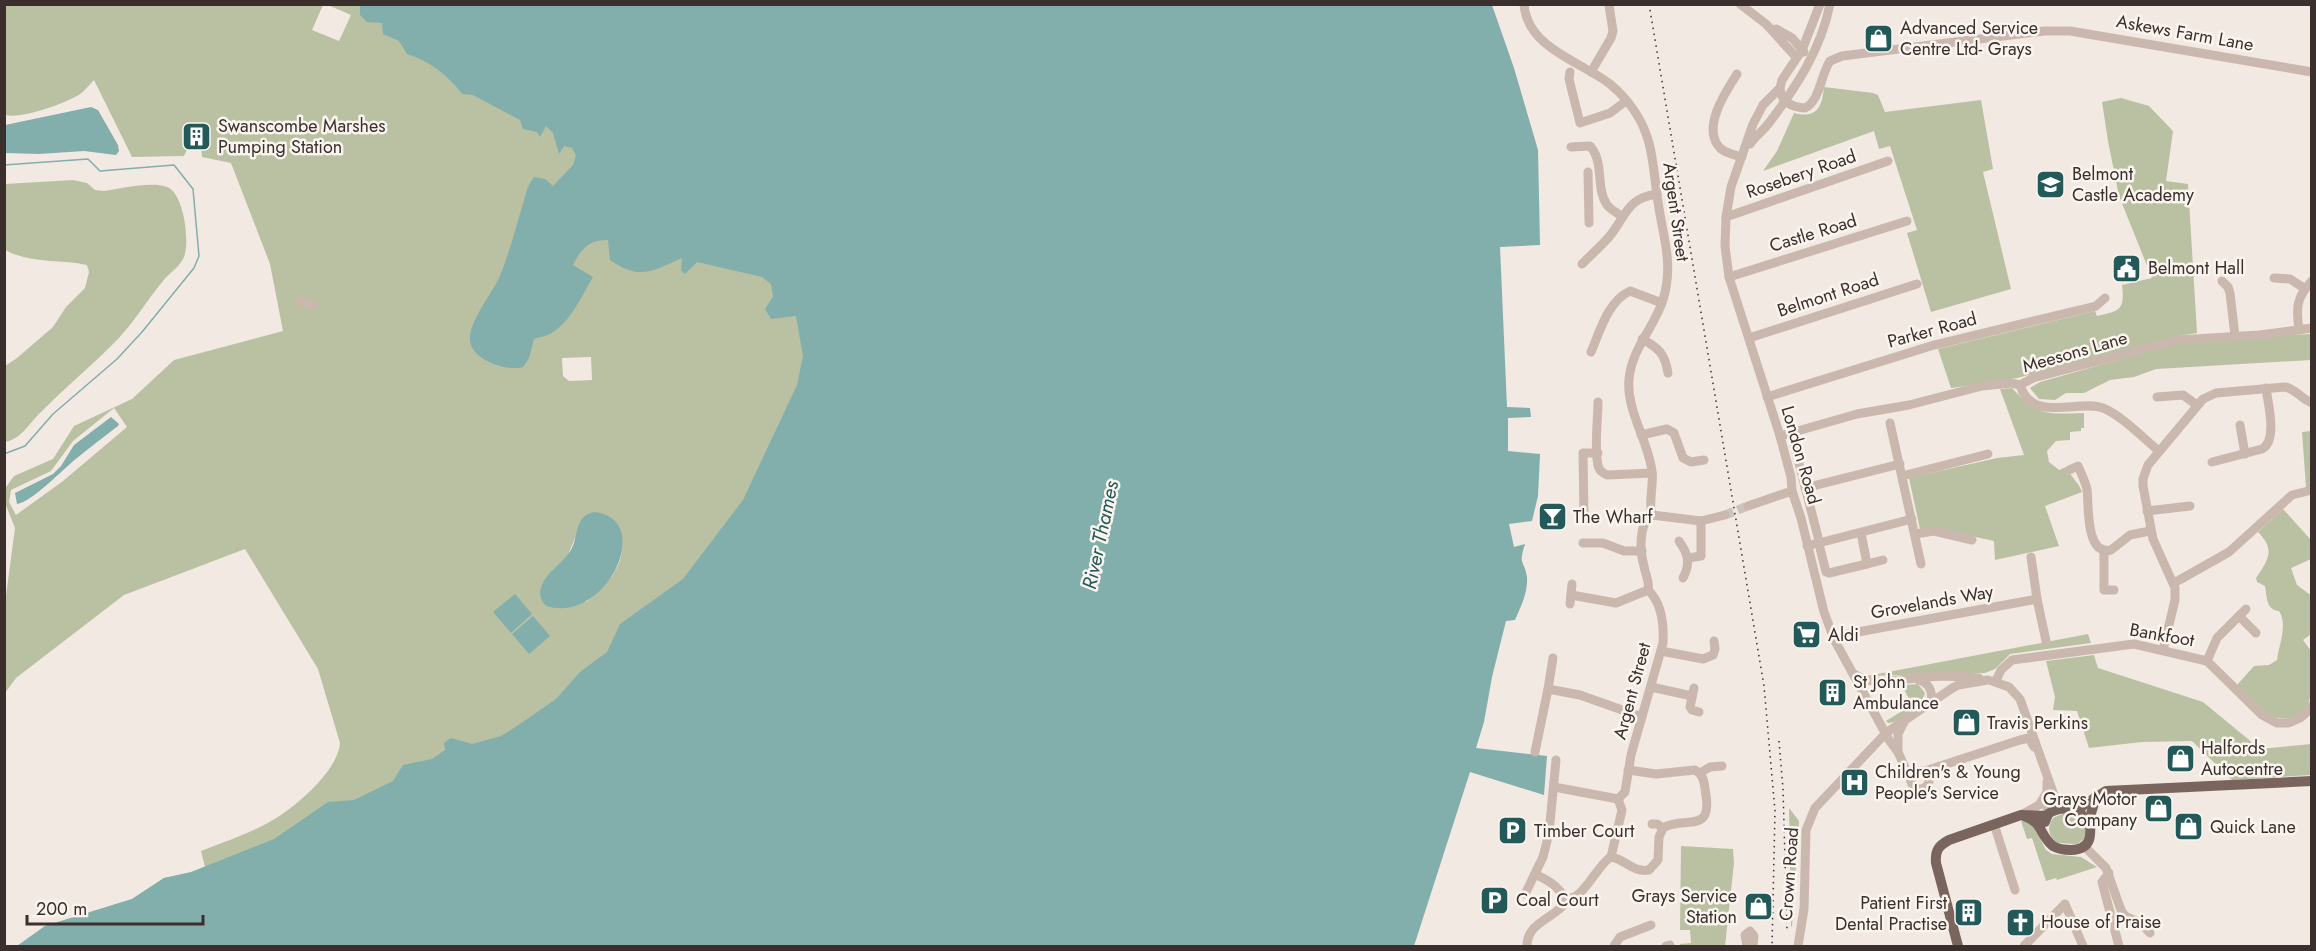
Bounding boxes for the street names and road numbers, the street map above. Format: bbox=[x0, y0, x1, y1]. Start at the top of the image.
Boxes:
street label: Askews Farm Lane bbox=[2114, 8, 2256, 58]
street label: Rosebery Road bbox=[1742, 143, 1860, 205]
street label: Argent Street bbox=[1656, 161, 1696, 264]
street label: Castle Road bbox=[1766, 207, 1860, 259]
street label: Belmont Road bbox=[1774, 266, 1882, 324]
street label: Parker Road bbox=[1884, 306, 1980, 354]
street label: Meesons Lane bbox=[2020, 325, 2130, 379]
street label: London Road bbox=[1775, 403, 1827, 507]
street label: Grovelands Way bbox=[1869, 578, 1995, 626]
street label: Bankfoot bbox=[2128, 617, 2197, 654]
street label: Argent Street bbox=[1607, 639, 1658, 742]
street label: Crown Road bbox=[1773, 826, 1805, 922]

